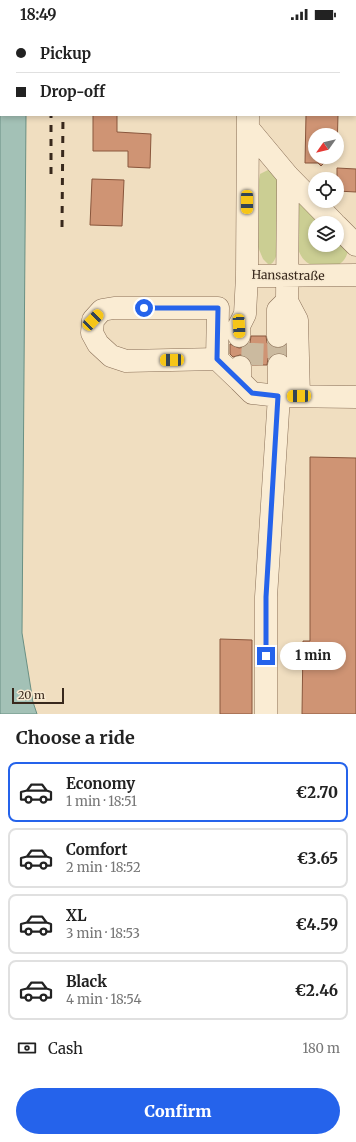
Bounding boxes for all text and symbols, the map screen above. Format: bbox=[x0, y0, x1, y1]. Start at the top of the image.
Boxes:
text: 18:49 bbox=[20, 5, 57, 24]
text: Pickup bbox=[40, 44, 91, 63]
text: Drop-off bbox=[40, 82, 105, 101]
north arrow bbox=[308, 128, 344, 164]
map controls bbox=[308, 128, 344, 252]
button: locate bbox=[308, 172, 344, 208]
car bbox=[241, 190, 253, 214]
button: layers bbox=[308, 216, 344, 252]
street label: Hansastraße bbox=[251, 267, 325, 283]
route start bbox=[135, 299, 153, 317]
car bbox=[80, 307, 106, 333]
car bbox=[232, 314, 246, 338]
car bbox=[160, 354, 184, 366]
car bbox=[287, 390, 311, 402]
callout: 1 min bbox=[280, 642, 346, 670]
route end bbox=[257, 647, 275, 665]
text: 1 min bbox=[295, 647, 331, 664]
scale bar bbox=[12, 686, 64, 705]
text: 20 m bbox=[18, 688, 45, 702]
text: Choose a ride bbox=[16, 726, 135, 749]
icon: car bbox=[18, 774, 54, 810]
text: Economy bbox=[66, 774, 135, 793]
text: €2.70 bbox=[296, 783, 338, 802]
text: 1 min · 18:51 bbox=[66, 793, 137, 810]
icon: car bbox=[18, 840, 54, 876]
text: Comfort bbox=[66, 840, 127, 859]
text: €3.65 bbox=[297, 849, 338, 868]
text: 2 min · 18:52 bbox=[66, 859, 141, 876]
icon: car bbox=[18, 906, 54, 942]
text: XL bbox=[66, 906, 87, 925]
text: €4.59 bbox=[295, 915, 338, 934]
text: 3 min · 18:53 bbox=[66, 925, 140, 942]
icon: car bbox=[18, 972, 54, 1008]
text: Black bbox=[66, 972, 107, 991]
text: €2.46 bbox=[295, 981, 338, 1000]
text: 4 min · 18:54 bbox=[66, 991, 142, 1008]
icon: cash bbox=[16, 1037, 38, 1059]
text: Cash bbox=[48, 1039, 83, 1058]
text: 180 m bbox=[302, 1040, 340, 1057]
button: Confirm bbox=[16, 1088, 340, 1134]

